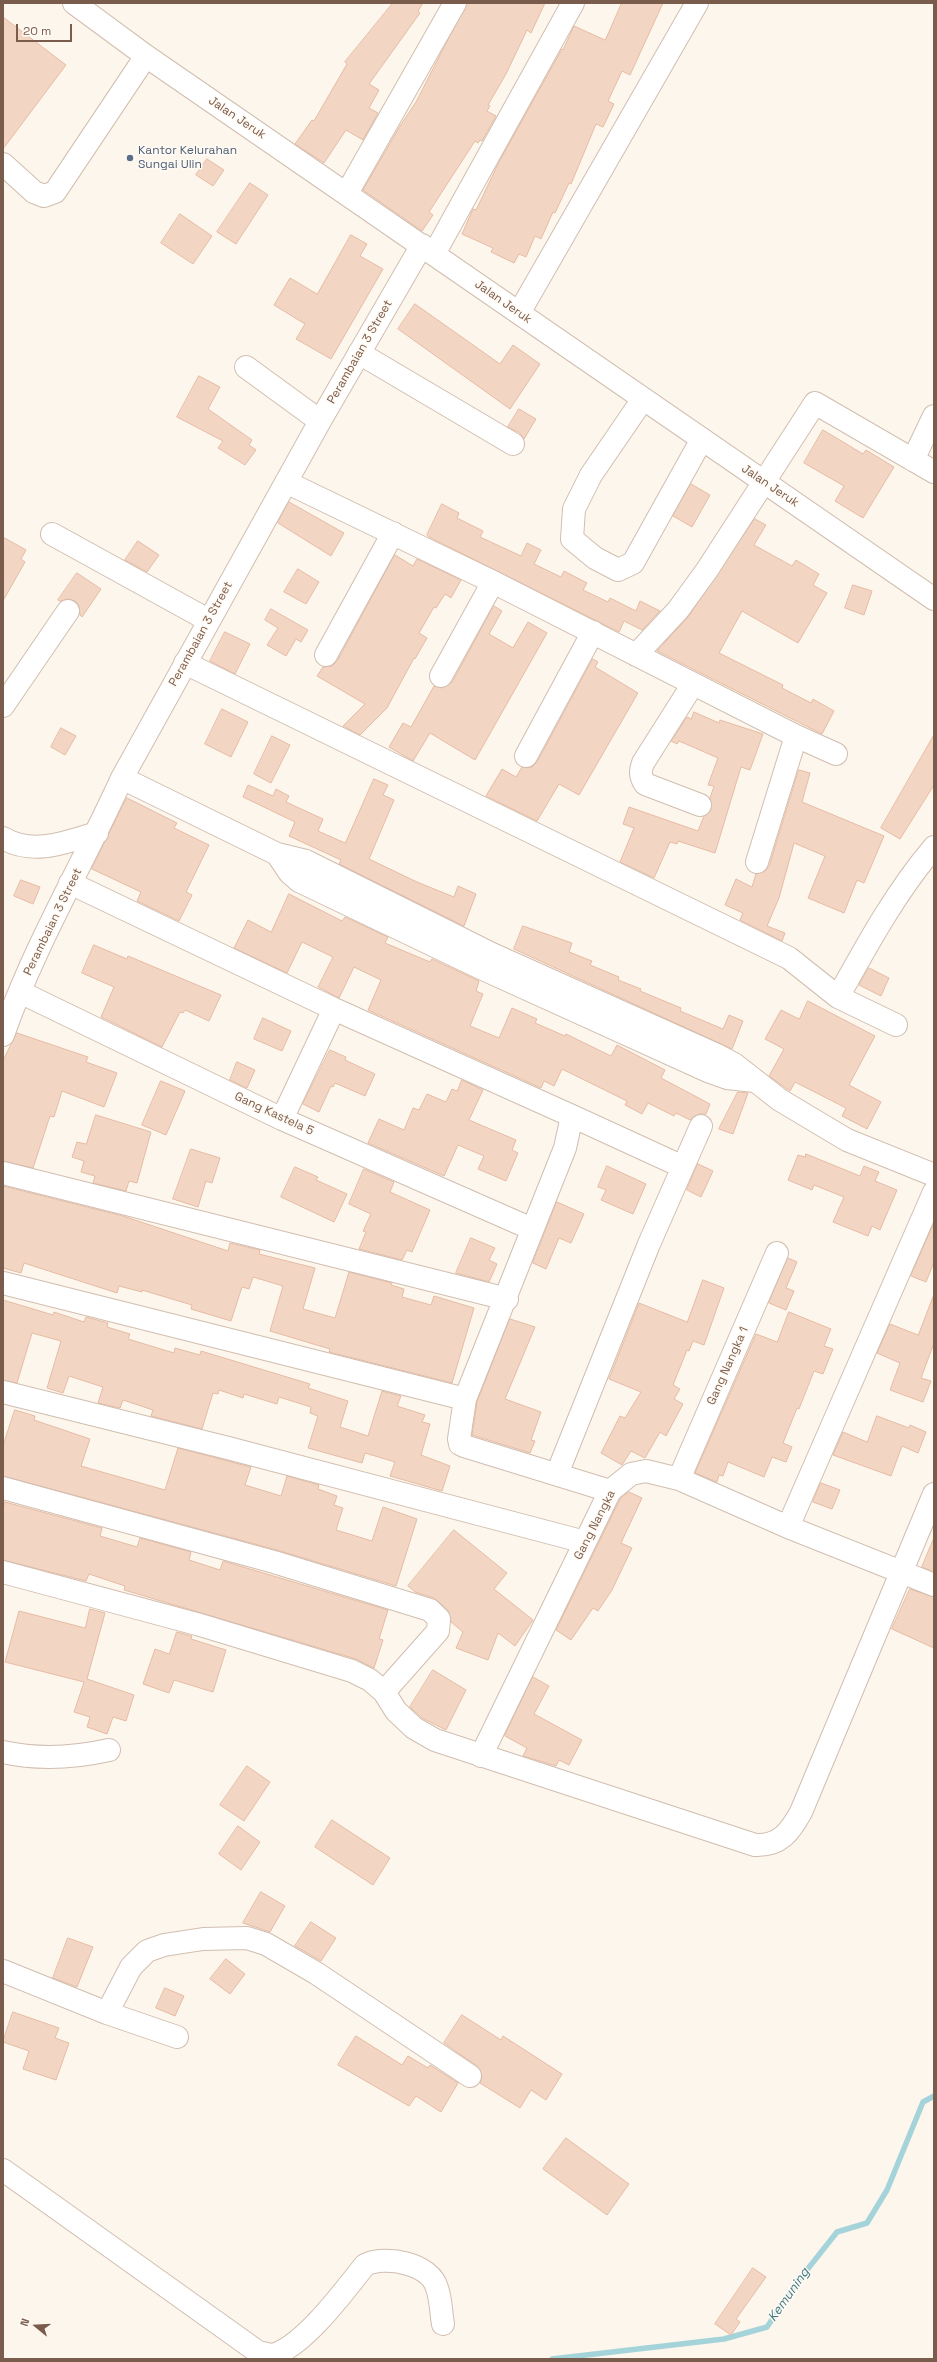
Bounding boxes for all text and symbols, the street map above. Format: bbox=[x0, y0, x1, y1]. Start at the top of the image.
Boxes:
scale bar bbox=[18, 16, 74, 42]
text: 20 m bbox=[23, 23, 51, 39]
street label: Jalan Jeruk bbox=[206, 94, 268, 142]
place label: Kantor Kelurahan Sungai Ulin bbox=[138, 144, 237, 172]
marker: Kantor Kelurahan Sungai Ulin bbox=[125, 153, 135, 163]
street label: Jalan Jeruk bbox=[472, 277, 534, 327]
street label: Perambaian 3 Street bbox=[324, 297, 396, 407]
street label: Jalan Jeruk bbox=[739, 462, 801, 510]
street label: Perambaian 3 Street bbox=[166, 579, 236, 689]
street label: Perambaian 3 Street bbox=[21, 866, 85, 978]
street label: Gang Kastela 5 bbox=[232, 1089, 316, 1139]
street label: Gang Nangka 1 bbox=[704, 1325, 752, 1407]
street label: Gang Nangka bbox=[571, 1488, 619, 1562]
water label: Kemuning bbox=[765, 2265, 813, 2325]
north arrow bbox=[16, 2306, 56, 2346]
text: N bbox=[17, 2317, 32, 2328]

